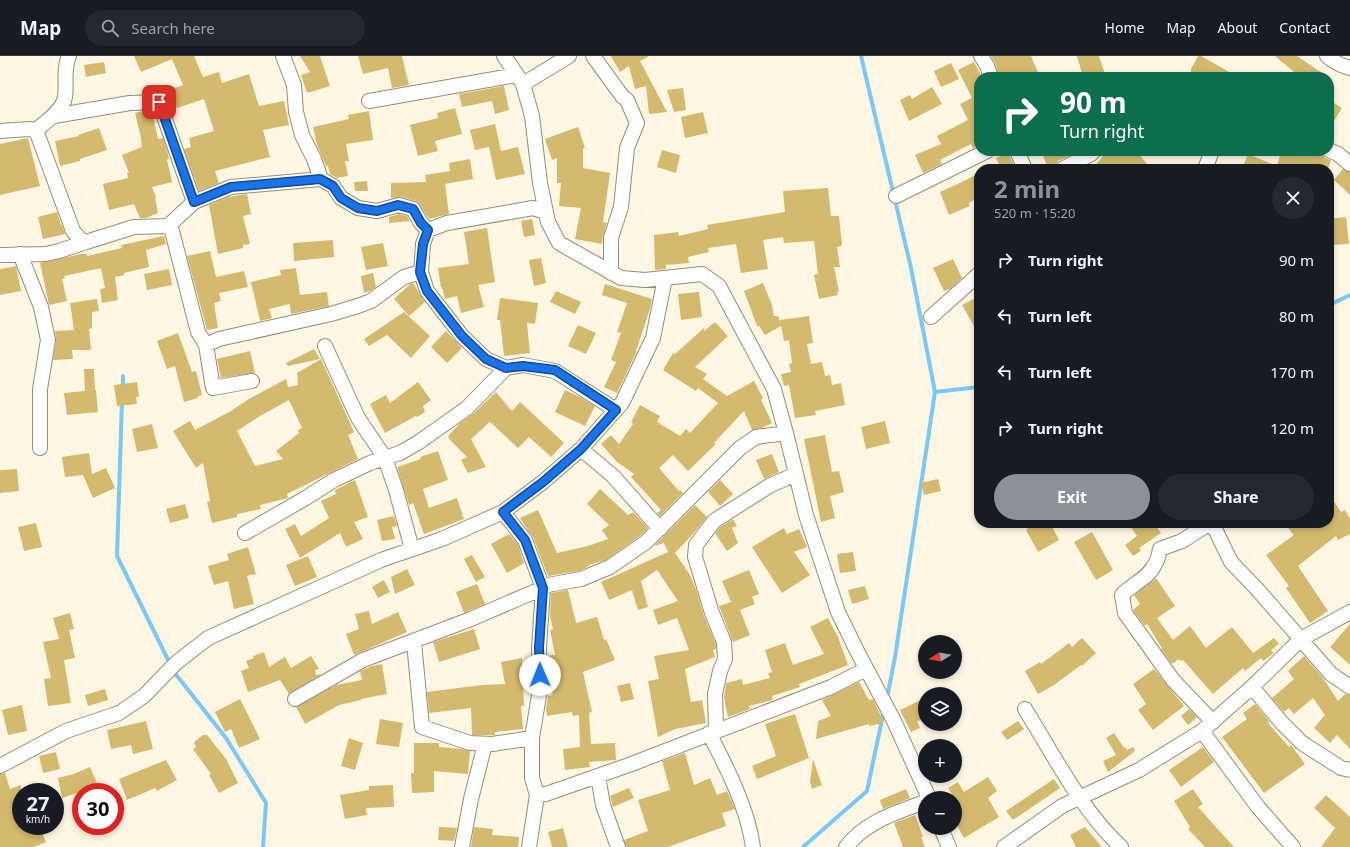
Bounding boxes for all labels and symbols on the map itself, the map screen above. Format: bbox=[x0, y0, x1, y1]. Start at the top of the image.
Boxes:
pin bbox=[142, 85, 176, 119]
north arrow bbox=[918, 635, 962, 679]
position arrow bbox=[519, 654, 561, 696]
speed limit sign: 30 bbox=[72, 783, 124, 835]

